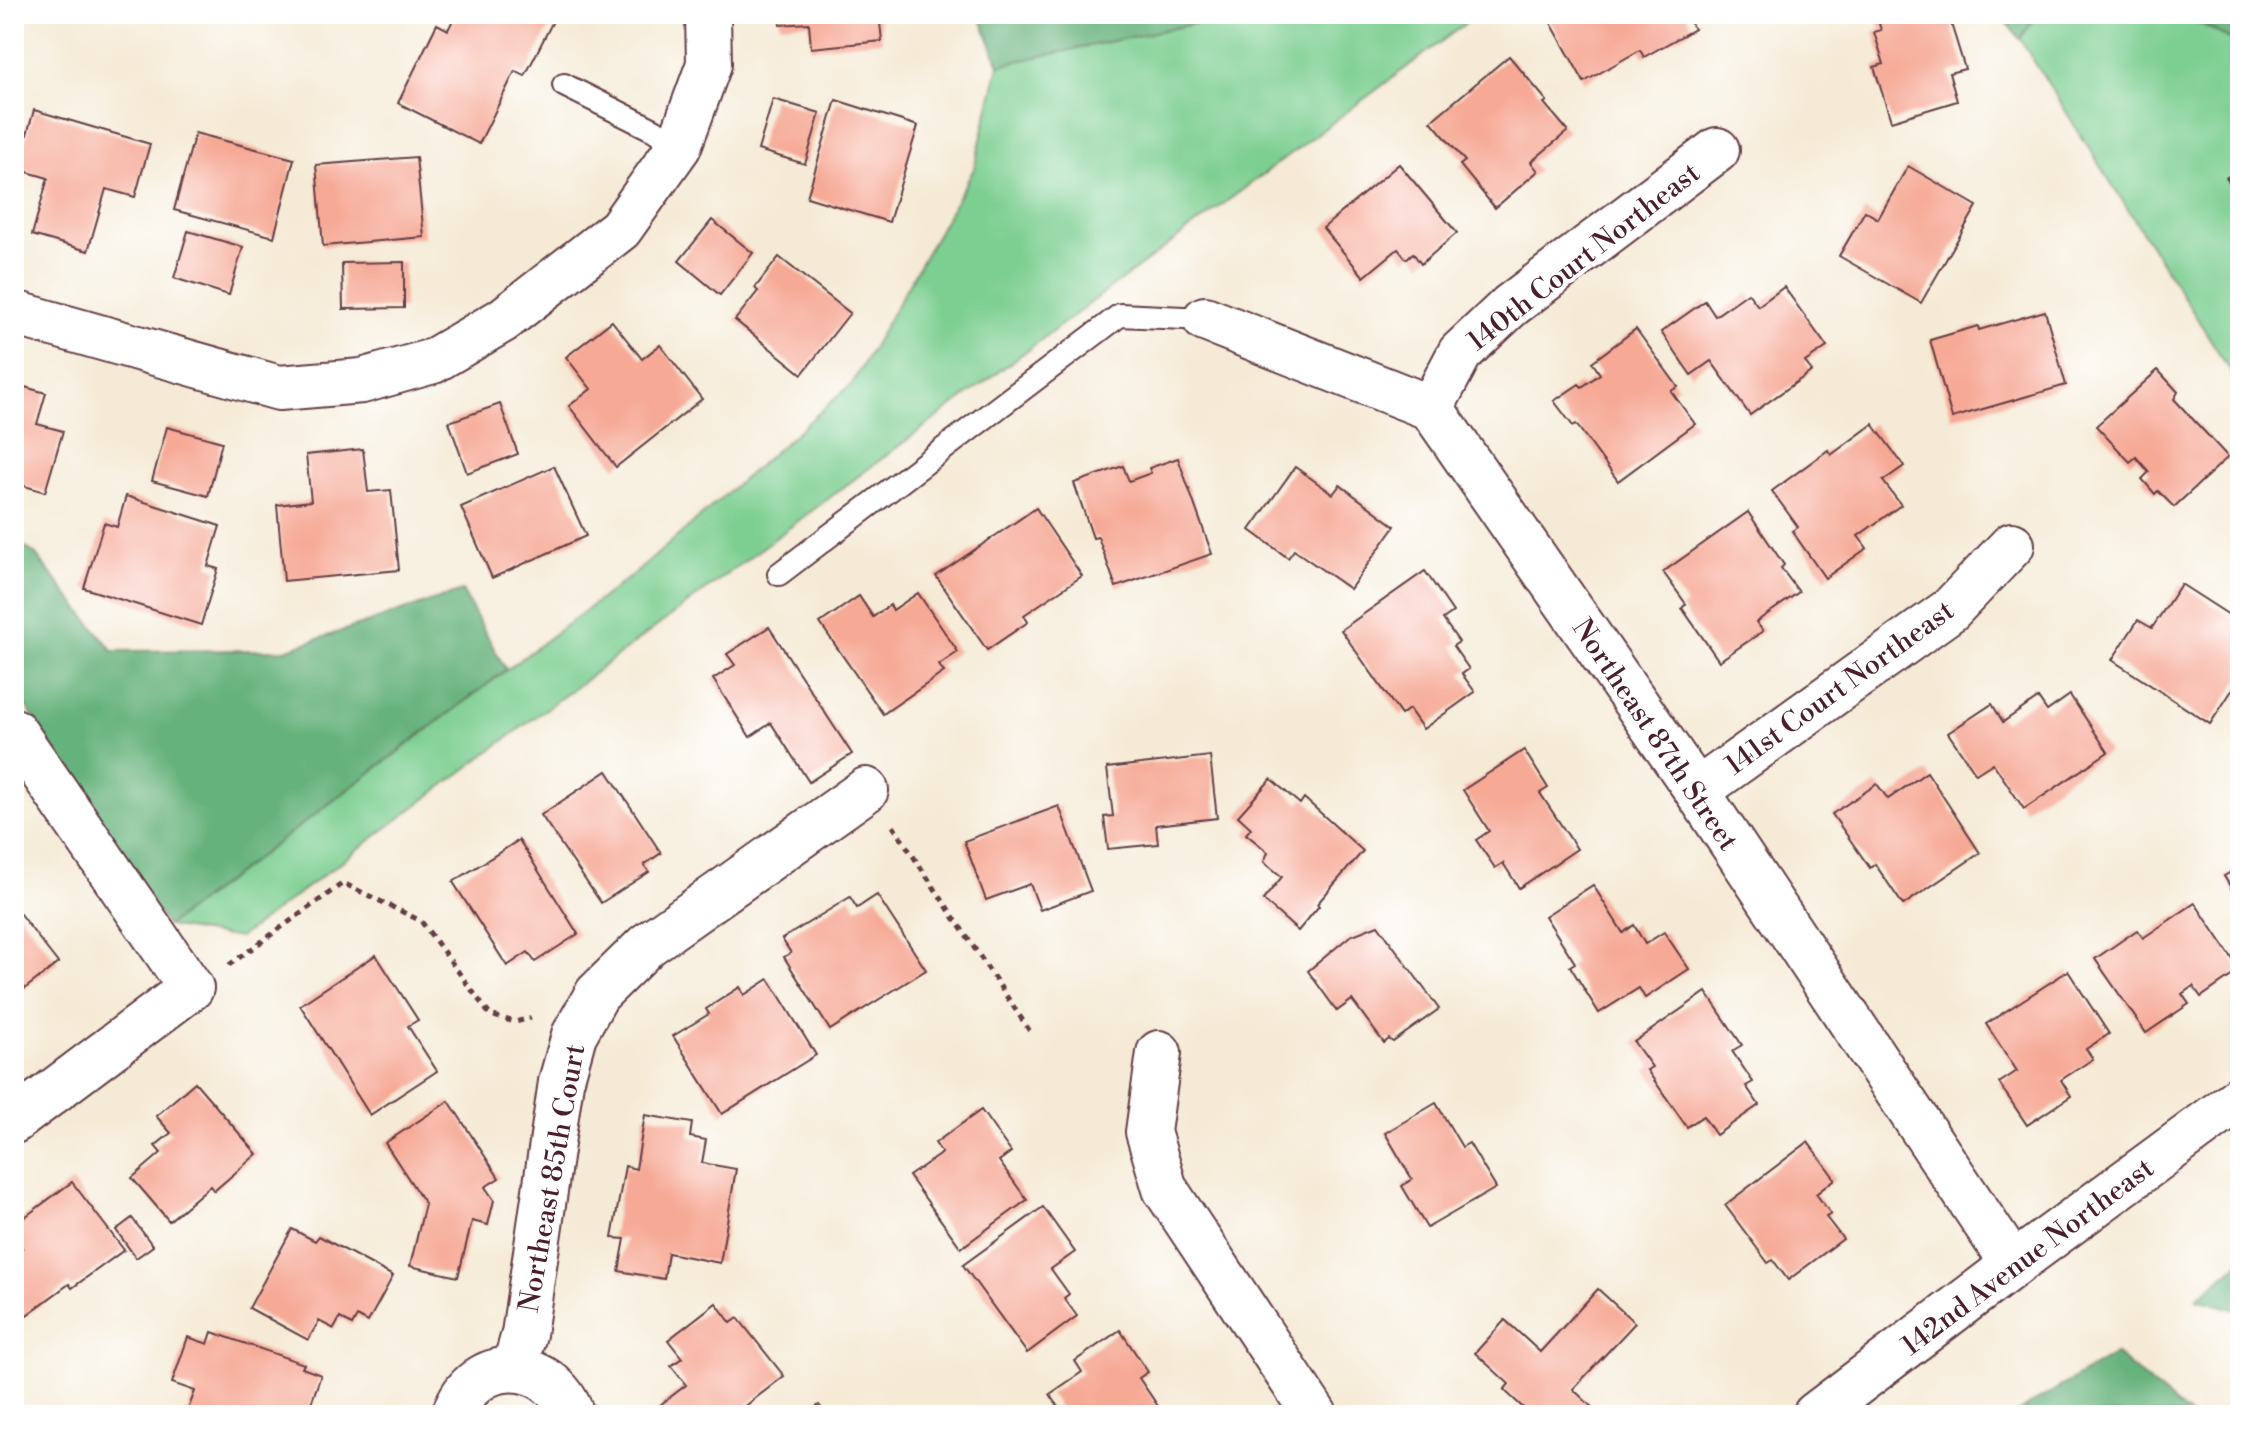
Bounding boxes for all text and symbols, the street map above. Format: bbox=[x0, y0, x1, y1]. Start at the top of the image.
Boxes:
street label: 140th Court Northeast bbox=[1461, 156, 1707, 359]
street label: 141st Court Northeast bbox=[1719, 593, 1961, 783]
street label: Northeast 87th Street bbox=[1564, 612, 1745, 858]
street label: Northeast 85th Court bbox=[512, 1041, 593, 1315]
street label: 142nd Avenue Northeast bbox=[1895, 1151, 2161, 1363]

